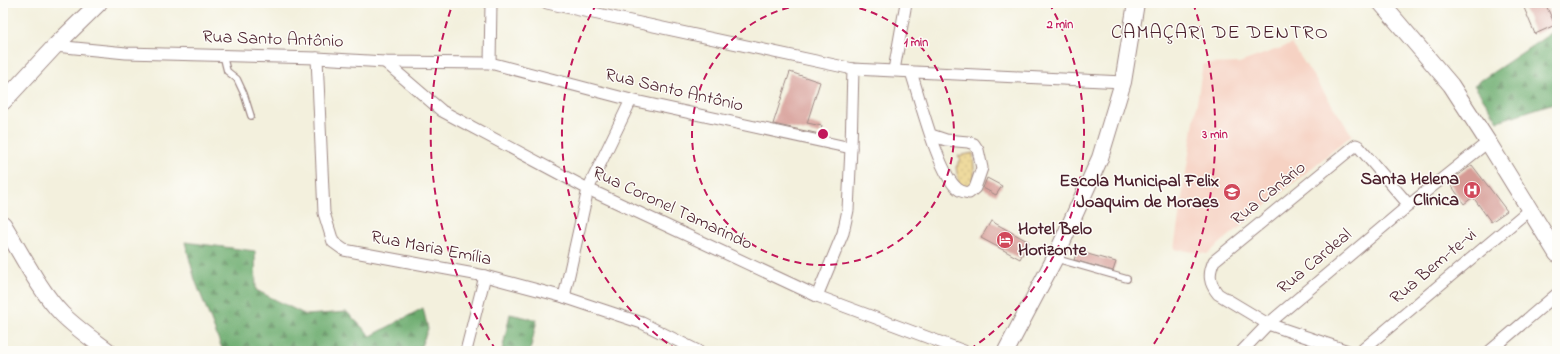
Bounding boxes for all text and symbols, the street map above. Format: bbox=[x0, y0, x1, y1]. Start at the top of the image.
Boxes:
text: 2 min bbox=[1046, 16, 1073, 34]
district label: CAMAÇARI DE DENTRO bbox=[1111, 19, 1329, 48]
street label: Rua Santo Antônio bbox=[202, 25, 344, 55]
text: 1 min bbox=[904, 34, 928, 52]
street label: Rua Santo Antônio bbox=[602, 62, 746, 120]
text: 3 min bbox=[1201, 126, 1228, 144]
centre of rings bbox=[816, 127, 830, 141]
street label: Rua Canário bbox=[1226, 156, 1312, 232]
street label: Rua Coronel Tamarindo bbox=[588, 160, 756, 258]
place label: Santa Helena Clinica bbox=[1360, 167, 1459, 214]
place label: Escola Municipal Felix Joaquim de Moraes bbox=[1059, 169, 1219, 216]
hospital icon: Santa Helena Clinica bbox=[1462, 180, 1482, 200]
school or university icon: Escola Municipal Felix Joaquim de Moraes bbox=[1222, 182, 1242, 202]
place label: Hotel Belo Horizonte bbox=[1018, 217, 1092, 264]
street label: Rua Cardeal bbox=[1272, 223, 1358, 301]
street label: Rua Bem-te-vi bbox=[1385, 223, 1483, 311]
street label: Rua Maria Emília bbox=[369, 225, 493, 273]
hotel icon: Hotel Belo Horizonte bbox=[995, 230, 1015, 250]

